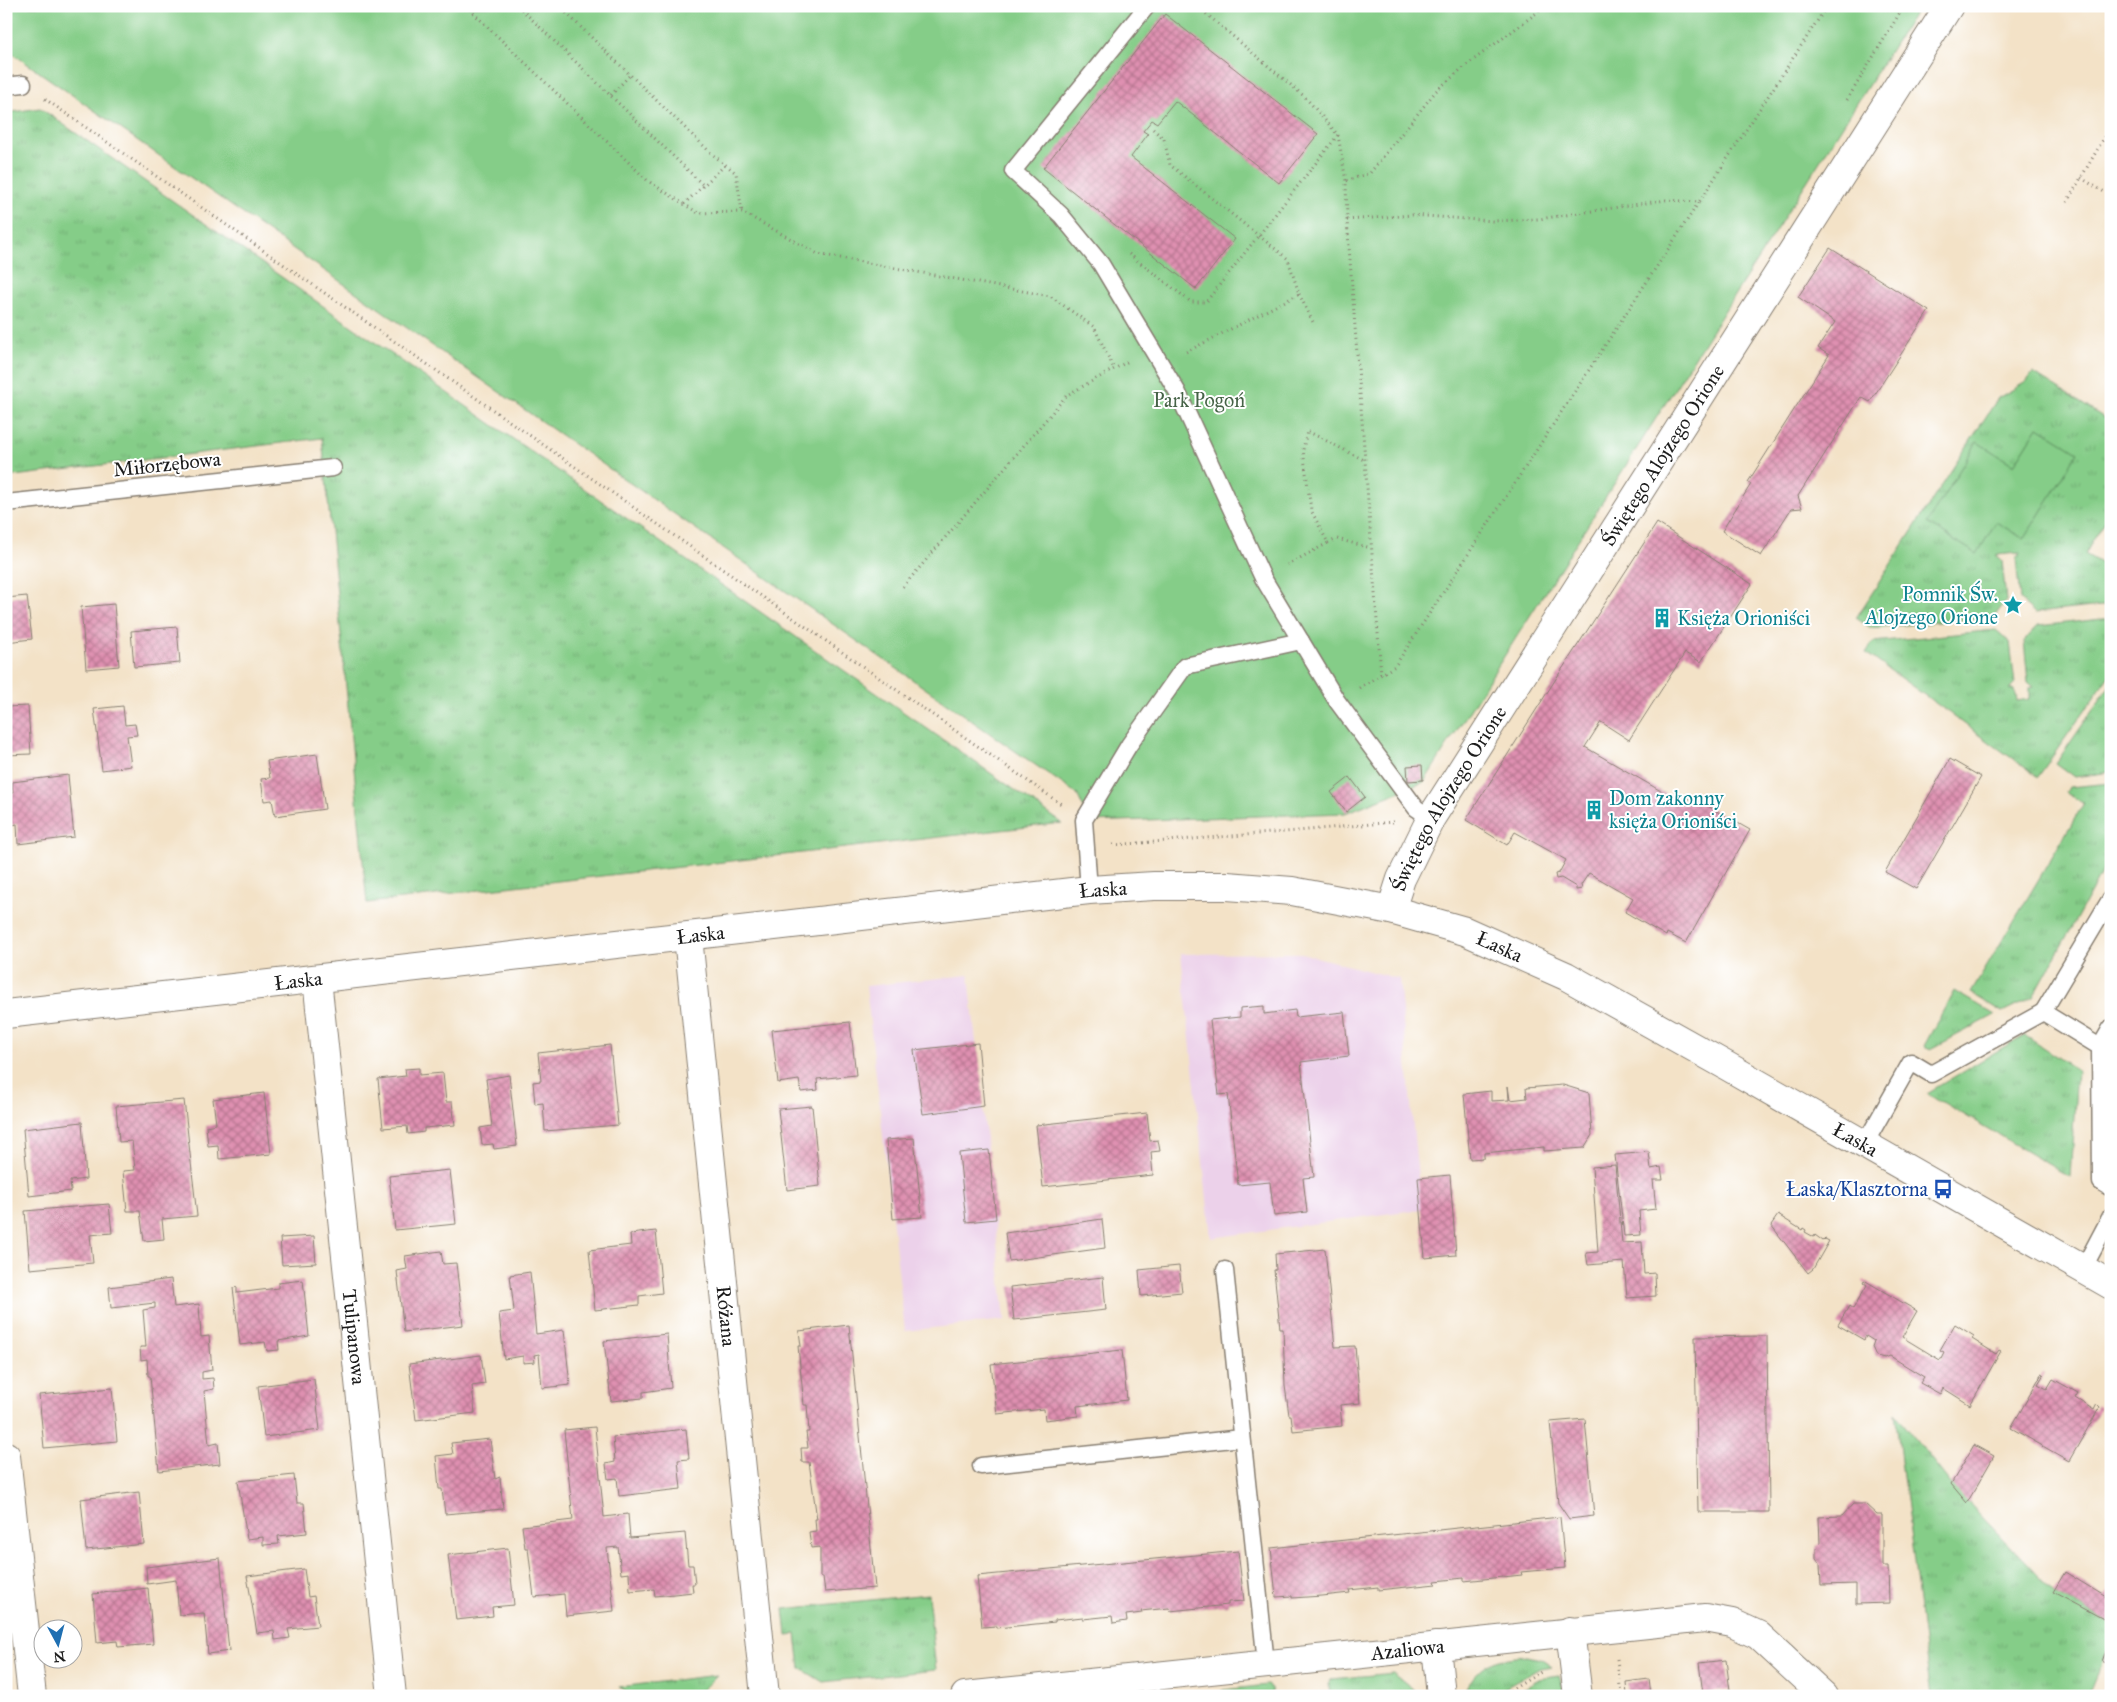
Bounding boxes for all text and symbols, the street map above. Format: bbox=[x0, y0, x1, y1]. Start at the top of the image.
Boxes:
street label: Świętego Alojzego Orione bbox=[1594, 360, 1729, 550]
park label: Park Pogoń bbox=[1153, 388, 1245, 413]
street label: Miłorzębowa bbox=[112, 446, 223, 482]
place label: Pomnik Św. Alojzego Orione bbox=[1864, 580, 1998, 630]
place icon: Pomnik Św. Alojzego Orione bbox=[2002, 594, 2024, 616]
place label: Księża Orioniści bbox=[1677, 606, 1811, 630]
building icon: Księża Orioniści bbox=[1651, 607, 1673, 629]
street label: Świętego Alojzego Orione bbox=[1384, 701, 1511, 894]
place label: Dom zakonny księża Orioniści bbox=[1609, 786, 1738, 833]
building icon: Dom zakonny księża Orioniści bbox=[1583, 799, 1605, 821]
street label: Łaska bbox=[1078, 876, 1128, 903]
street label: Łaska bbox=[675, 920, 726, 949]
street label: Łaska bbox=[1473, 926, 1527, 967]
street label: Łaska bbox=[273, 966, 324, 995]
street label: Łaska bbox=[1829, 1117, 1883, 1162]
place label: Łaska/Klasztorna bbox=[1786, 1177, 1929, 1201]
bus stop icon: Łaska/Klasztorna bbox=[1932, 1178, 1954, 1200]
street label: Różana bbox=[711, 1284, 742, 1348]
street label: Tulipanowa bbox=[338, 1288, 371, 1387]
north arrow bbox=[32, 1620, 82, 1670]
street label: Azaliowa bbox=[1369, 1634, 1446, 1665]
text: N bbox=[52, 1647, 66, 1666]

